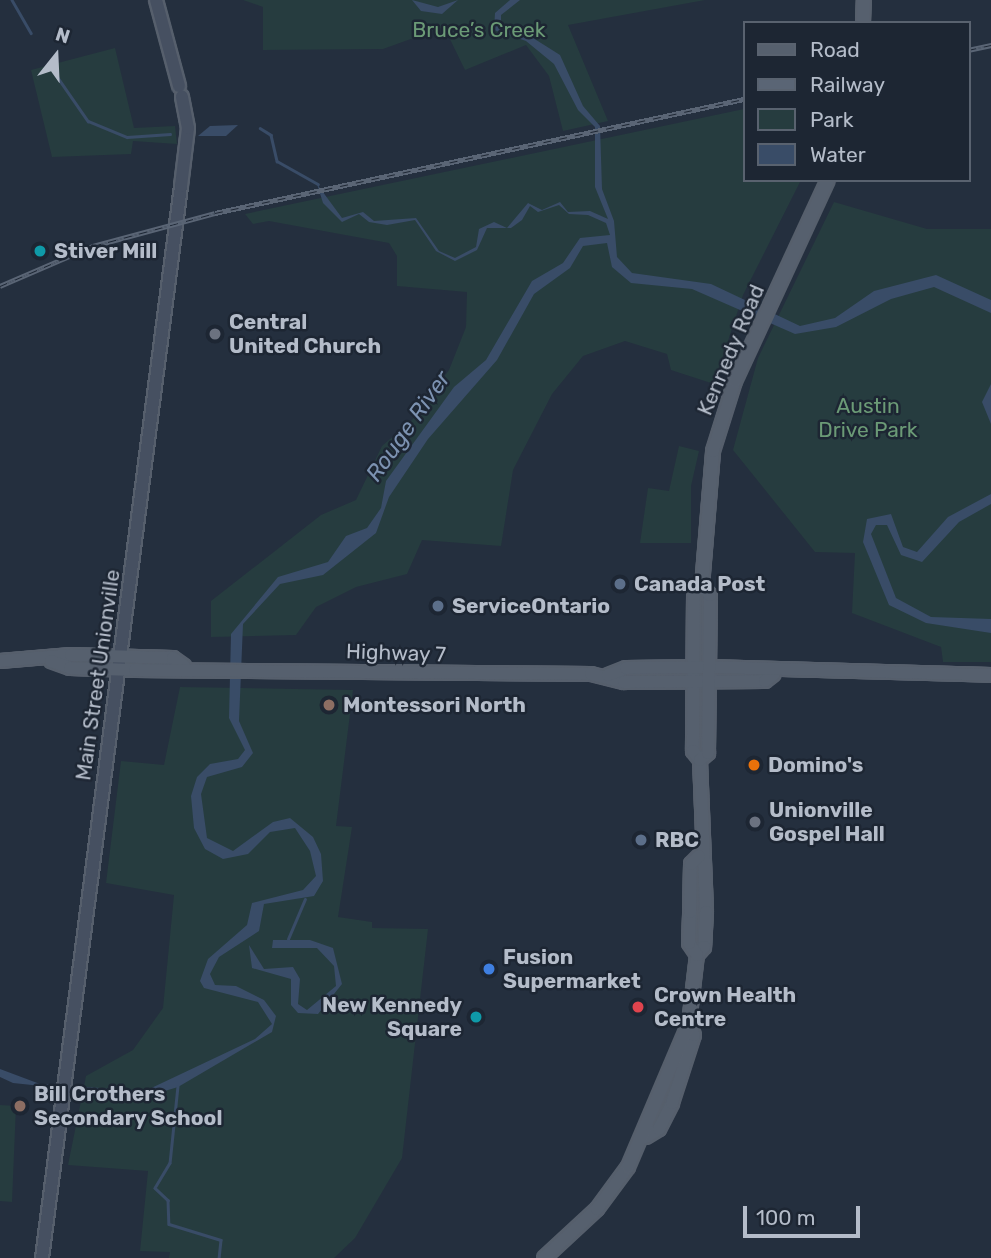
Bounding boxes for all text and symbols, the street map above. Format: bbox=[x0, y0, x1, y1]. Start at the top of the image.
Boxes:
park label: Bruce’s Creek bbox=[412, 17, 546, 43]
north arrow bbox=[21, 21, 91, 91]
legend bbox=[743, 21, 970, 182]
text: N bbox=[53, 23, 73, 49]
text: Road bbox=[810, 37, 860, 62]
text: Railway bbox=[810, 72, 885, 97]
text: Park bbox=[810, 107, 854, 132]
text: Water bbox=[810, 142, 866, 167]
place label: Stiver Mill bbox=[54, 238, 158, 264]
marker: Stiver Mill bbox=[32, 243, 48, 259]
street label: Kennedy Road bbox=[692, 281, 770, 419]
place label: Central United Church bbox=[229, 309, 381, 359]
marker: Central United Church bbox=[207, 326, 223, 342]
water label: Rouge River bbox=[360, 365, 456, 487]
park label: Austin Drive Park bbox=[818, 393, 918, 443]
street label: Main Street Unionville bbox=[71, 568, 125, 782]
place label: Canada Post bbox=[634, 571, 765, 597]
marker: Canada Post bbox=[612, 576, 628, 592]
place label: ServiceOntario bbox=[452, 593, 610, 619]
marker: ServiceOntario bbox=[430, 598, 446, 614]
street label: Highway 7 bbox=[345, 639, 447, 667]
place label: Montessori North bbox=[343, 692, 526, 718]
marker: Montessori North bbox=[321, 697, 337, 713]
place label: Domino's bbox=[768, 752, 863, 778]
marker: Domino's bbox=[746, 757, 762, 773]
place label: Unionville Gospel Hall bbox=[769, 797, 885, 847]
marker: Unionville Gospel Hall bbox=[747, 814, 763, 830]
place label: RBC bbox=[655, 827, 699, 853]
marker: RBC bbox=[633, 832, 649, 848]
place label: Fusion Supermarket bbox=[503, 944, 641, 994]
marker: Fusion Supermarket bbox=[481, 961, 497, 977]
place label: Crown Health Centre bbox=[654, 982, 796, 1032]
place label: New Kennedy Square bbox=[322, 992, 462, 1042]
marker: Crown Health Centre bbox=[628, 997, 648, 1017]
marker: New Kennedy Square bbox=[468, 1009, 484, 1025]
place label: Bill Crothers Secondary School bbox=[34, 1081, 223, 1131]
marker: Bill Crothers Secondary School bbox=[12, 1098, 28, 1114]
scale bar bbox=[746, 1192, 863, 1236]
text: 100 m bbox=[756, 1205, 815, 1230]

